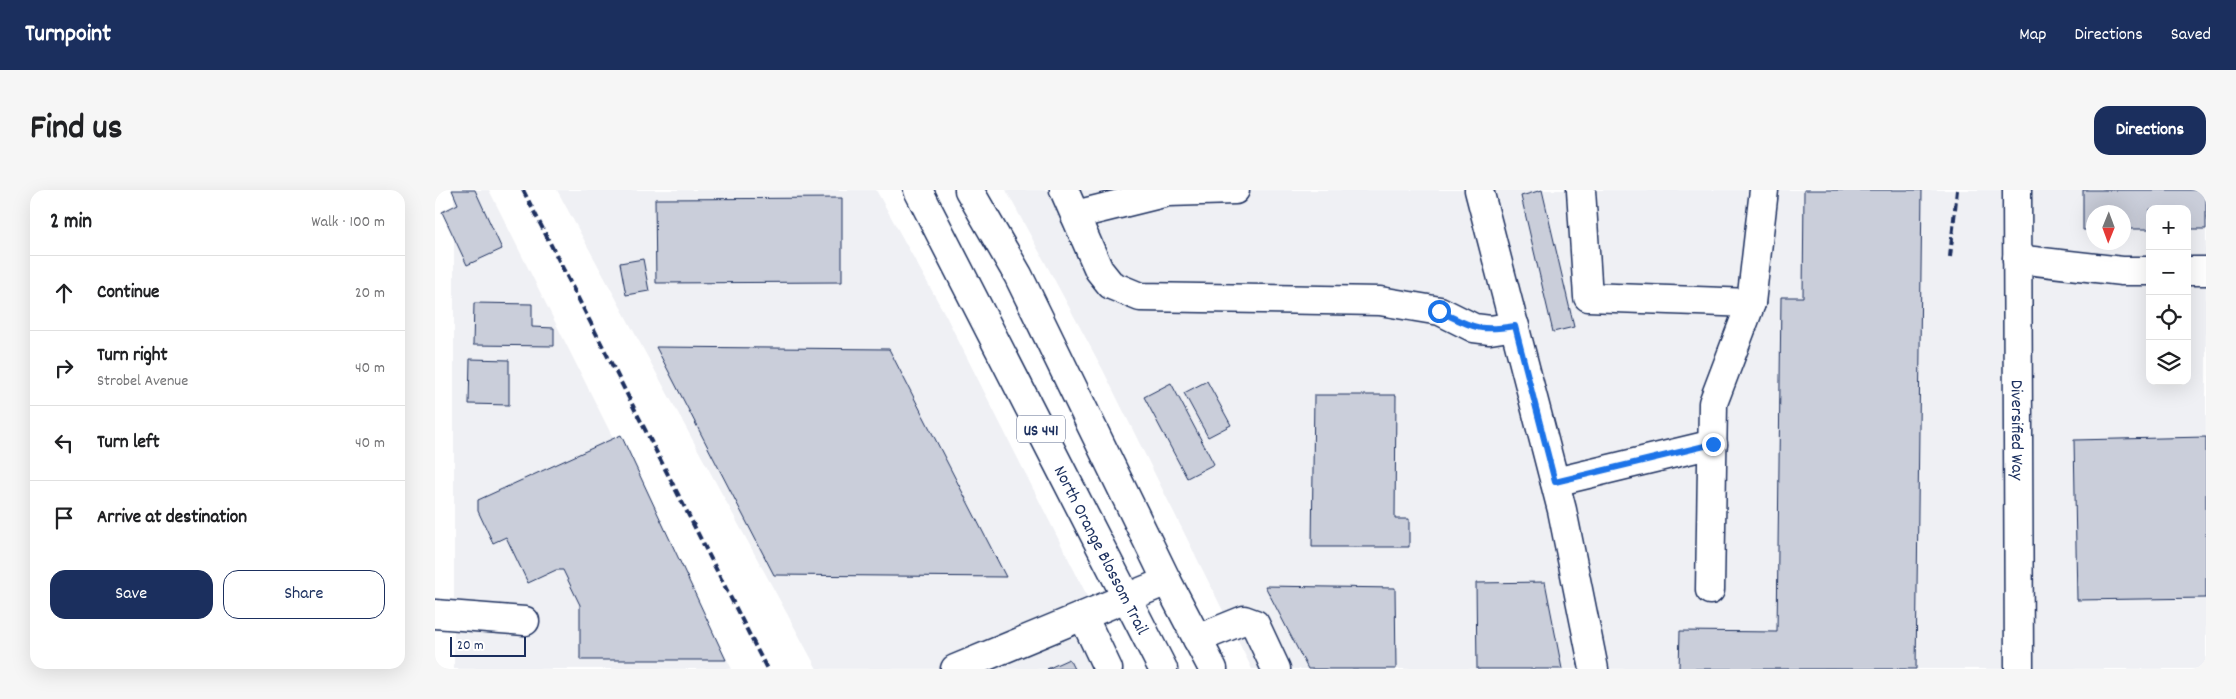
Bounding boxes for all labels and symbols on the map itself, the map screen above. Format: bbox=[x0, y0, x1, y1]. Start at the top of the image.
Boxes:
north arrow bbox=[2086, 205, 2131, 250]
route start bbox=[1428, 300, 1451, 323]
street label: Diversified Way bbox=[2003, 380, 2028, 481]
road number: US 441 bbox=[1017, 415, 1065, 442]
route end bbox=[1702, 433, 1725, 456]
street label: North Orange Blossom Trail bbox=[1046, 462, 1154, 640]
scale bar bbox=[450, 634, 526, 657]

